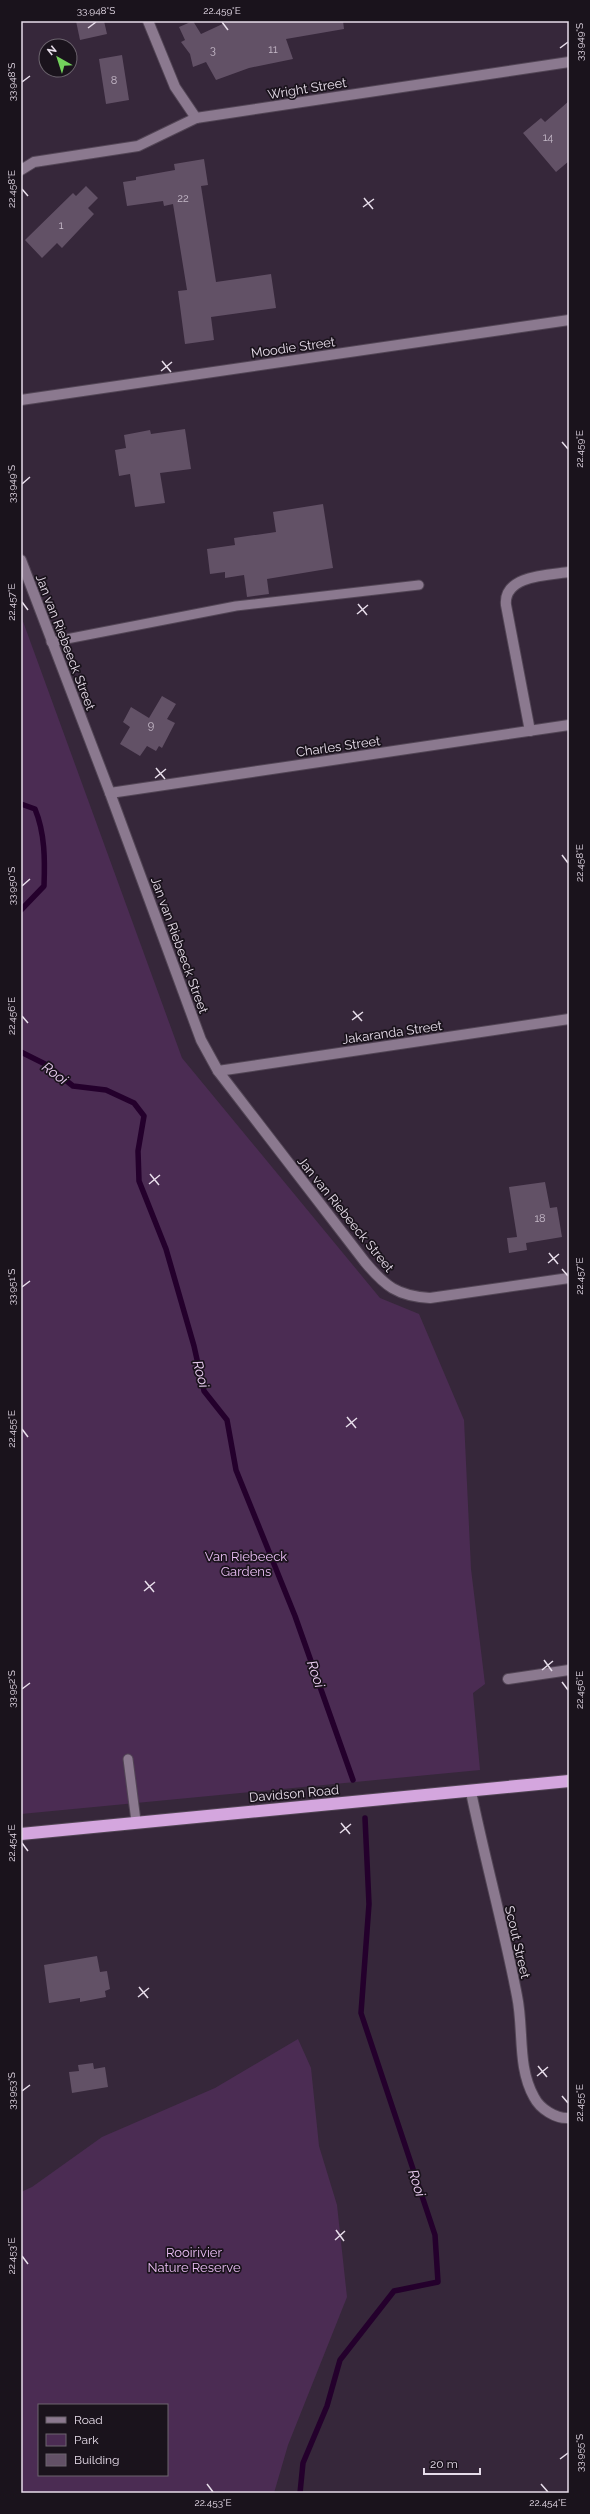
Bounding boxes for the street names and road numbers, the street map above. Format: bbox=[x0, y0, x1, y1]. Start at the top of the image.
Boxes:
street label: Wright Street bbox=[267, 75, 348, 102]
street label: Moodie Street bbox=[250, 334, 337, 361]
street label: Jan van Riebeeck Street bbox=[33, 572, 99, 713]
street label: Charles Street bbox=[295, 733, 382, 760]
street label: Jan van Riebeeck Street bbox=[148, 875, 211, 1016]
street label: Jakaranda Street bbox=[341, 1018, 444, 1047]
street label: Jan van Riebeeck Street bbox=[294, 1154, 397, 1276]
street label: Davidson Road bbox=[249, 1782, 340, 1805]
street label: Scout Street bbox=[502, 1904, 533, 1981]

